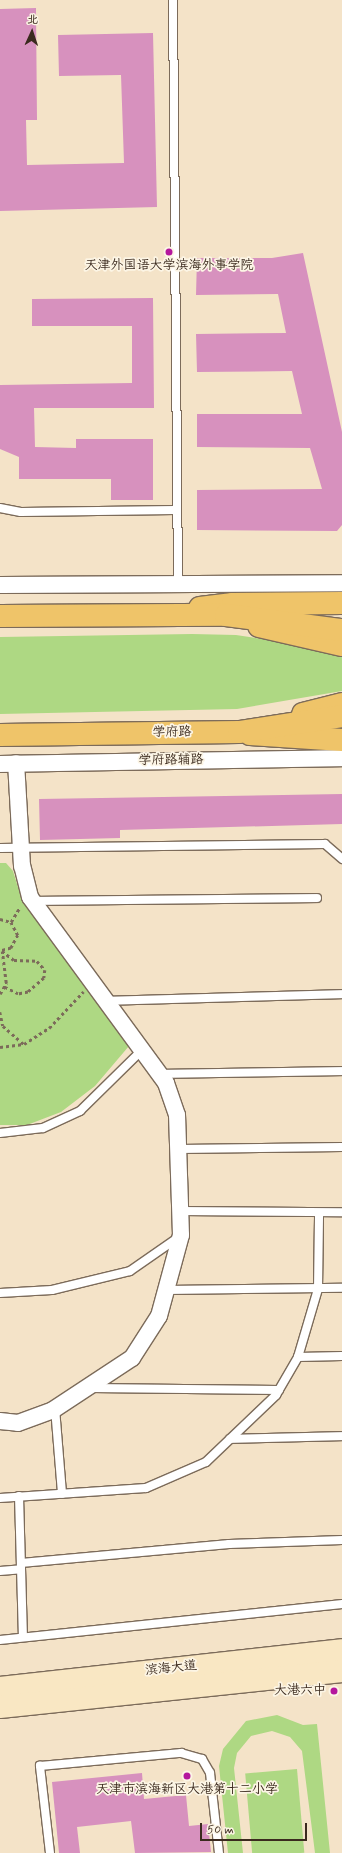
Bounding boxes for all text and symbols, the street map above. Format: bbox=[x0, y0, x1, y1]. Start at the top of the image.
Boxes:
north arrow bbox=[12, 12, 52, 52]
text: 北 bbox=[27, 13, 38, 27]
marker: 天津外国语大学滨海外事学院 bbox=[164, 247, 174, 257]
place label: 天津外国语大学滨海外事学院 bbox=[85, 258, 253, 274]
street label: 学府路 bbox=[152, 725, 192, 741]
street label: 学府路辅路 bbox=[138, 753, 204, 769]
street label: 滨海大道 bbox=[144, 1659, 198, 1679]
place label: 大港六中 bbox=[274, 1683, 326, 1699]
marker: 大港六中 bbox=[329, 1686, 339, 1696]
marker: 天津市滨海新区大港第十二小学 bbox=[182, 1771, 192, 1781]
place label: 天津市滨海新区大港第十二小学 bbox=[96, 1782, 278, 1798]
scale bar bbox=[202, 1815, 309, 1841]
text: 50 m bbox=[207, 1822, 234, 1838]

